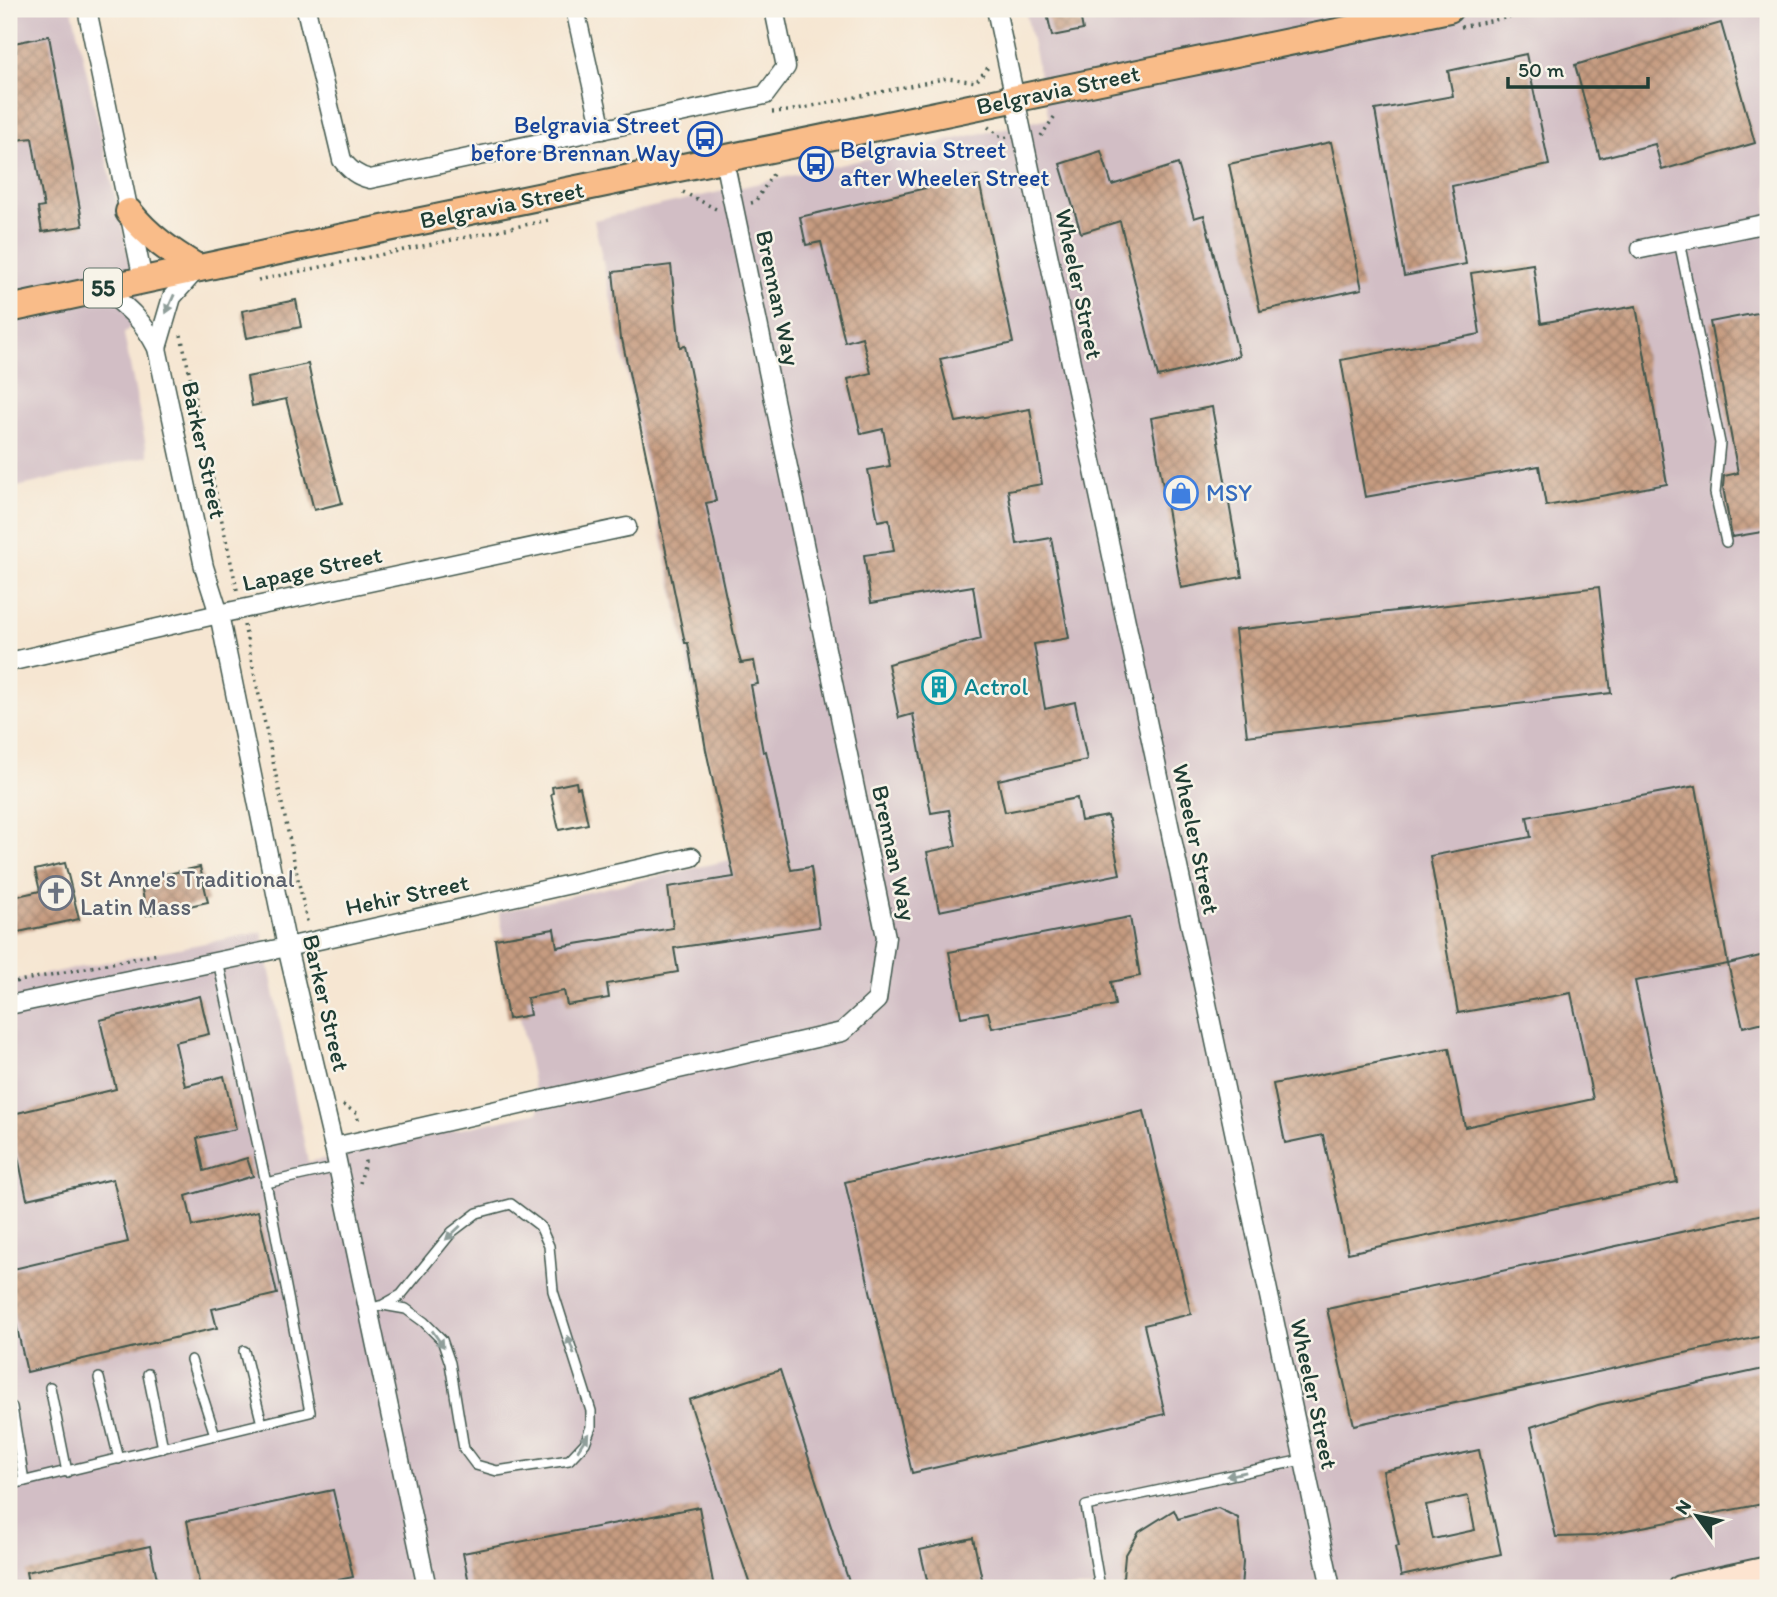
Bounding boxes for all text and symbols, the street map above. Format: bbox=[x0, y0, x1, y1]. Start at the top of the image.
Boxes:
scale bar bbox=[1508, 46, 1648, 90]
text: 50 m bbox=[1518, 57, 1565, 82]
street label: Belgravia Street bbox=[974, 58, 1142, 121]
place label: Belgravia Street before Brennan Way bbox=[470, 110, 680, 167]
bus stop icon: Belgravia Street before Brennan Way bbox=[686, 120, 724, 158]
place label: Belgravia Street after Wheeler Street bbox=[840, 135, 1049, 192]
bus stop icon: Belgravia Street after Wheeler Street bbox=[797, 145, 835, 183]
street label: Belgravia Street bbox=[417, 174, 586, 235]
street label: Wheeler Street bbox=[1049, 206, 1110, 362]
street label: Brennan Way bbox=[750, 227, 807, 368]
road number: 55 bbox=[84, 268, 122, 308]
one-way arrow bbox=[164, 294, 176, 314]
street label: Barker Street bbox=[176, 379, 233, 521]
shop icon: MSY bbox=[1162, 474, 1200, 512]
place label: MSY bbox=[1206, 478, 1252, 507]
street label: Lapage Street bbox=[239, 540, 384, 597]
building icon: Actrol bbox=[920, 668, 958, 706]
place label: Actrol bbox=[964, 672, 1028, 701]
street label: Wheeler Street bbox=[1166, 761, 1227, 917]
street label: Brennan Way bbox=[866, 782, 923, 923]
place label: St Anne's Traditional Latin Mass bbox=[80, 864, 295, 921]
street label: Hehir Street bbox=[342, 867, 471, 922]
church icon: St Anne's Traditional Latin Mass bbox=[37, 874, 75, 912]
street label: Barker Street bbox=[297, 932, 356, 1074]
one-way arrow bbox=[445, 1224, 462, 1240]
street label: Wheeler Street bbox=[1284, 1316, 1345, 1472]
one-way arrow bbox=[431, 1330, 445, 1348]
one-way arrow bbox=[565, 1335, 576, 1356]
one-way arrow bbox=[576, 1432, 589, 1452]
one-way arrow bbox=[1225, 1468, 1247, 1479]
north arrow bbox=[1662, 1482, 1732, 1552]
text: N bbox=[1670, 1495, 1696, 1519]

